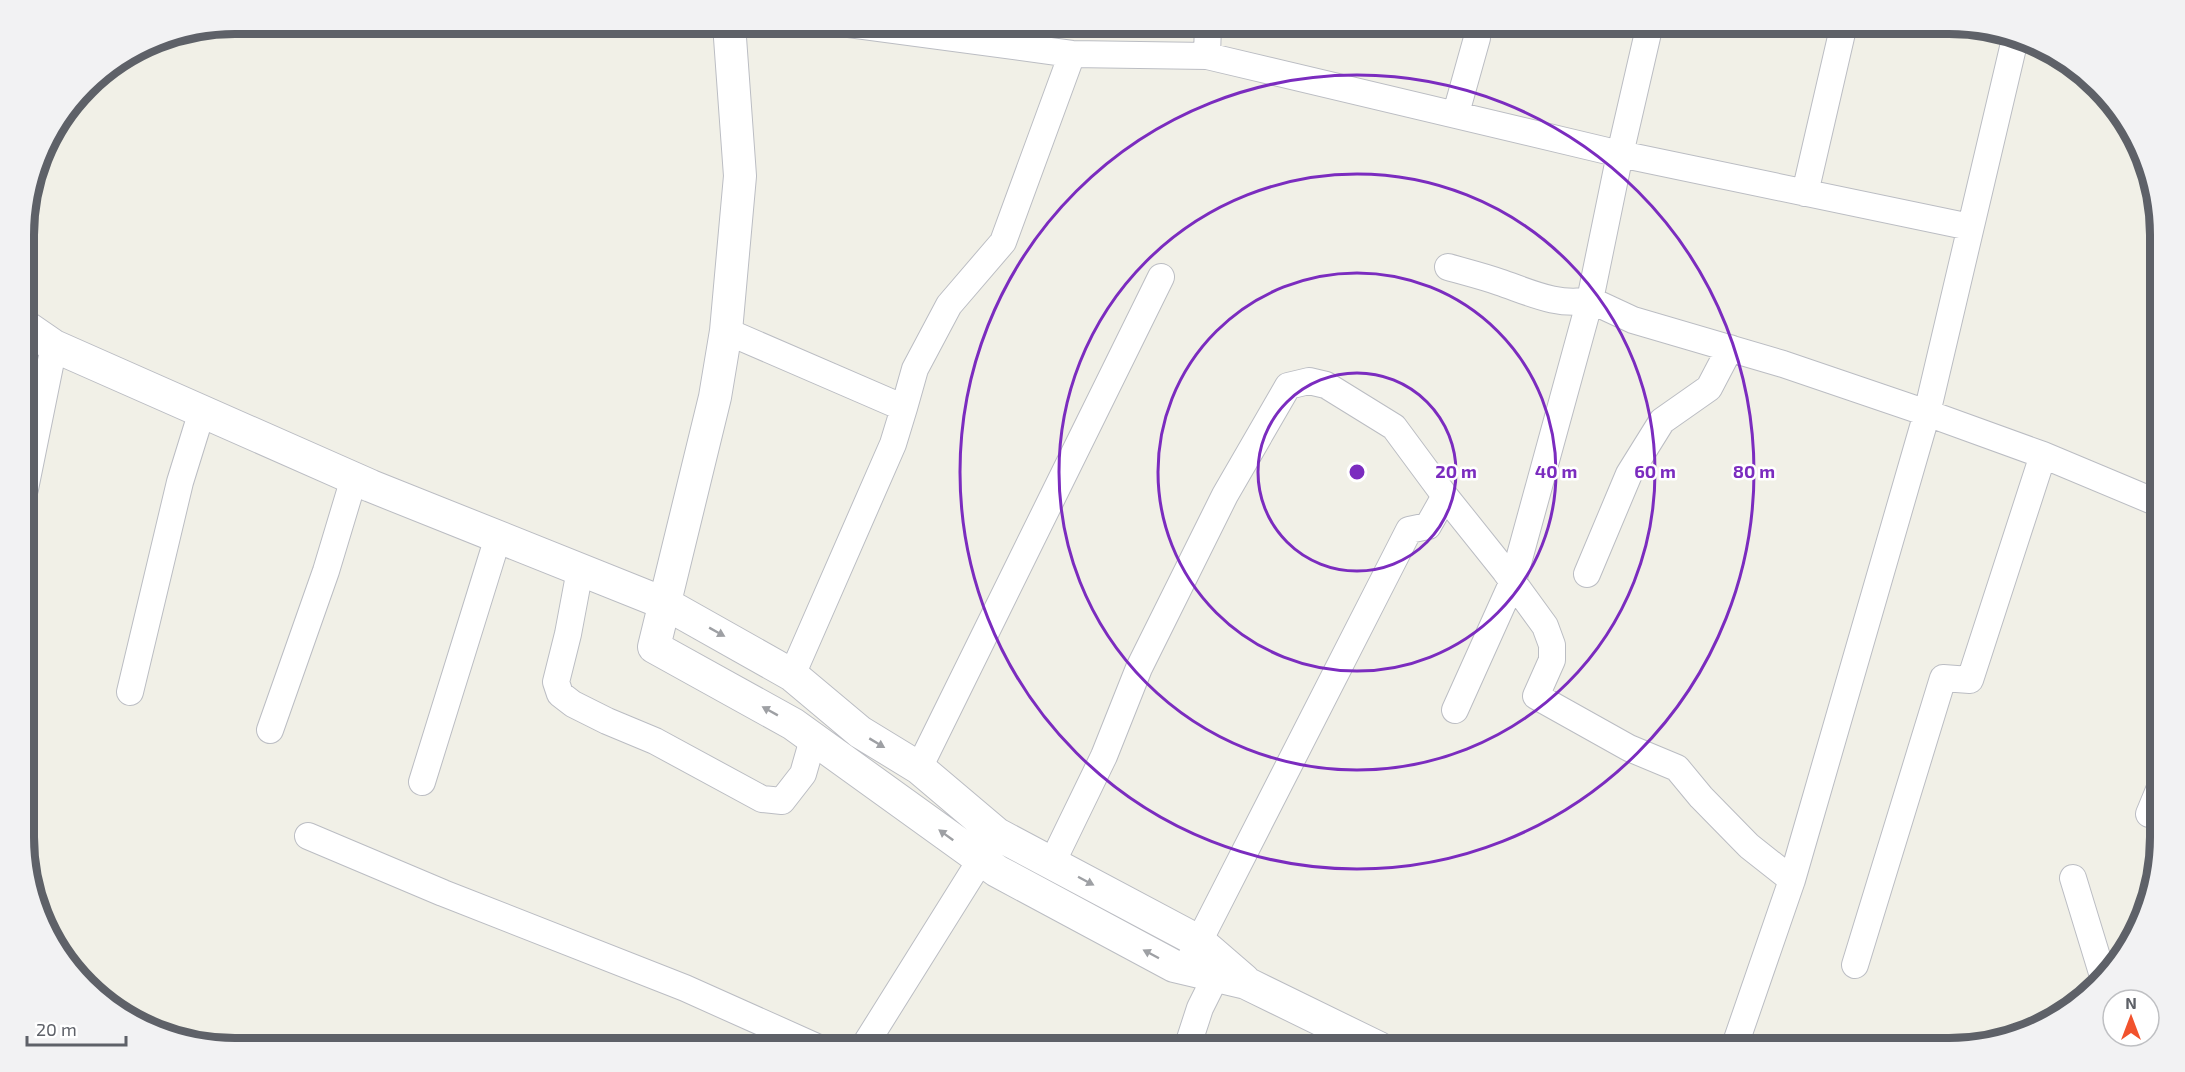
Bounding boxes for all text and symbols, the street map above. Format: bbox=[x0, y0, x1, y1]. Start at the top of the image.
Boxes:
text: 20 m bbox=[1435, 460, 1477, 482]
text: 40 m bbox=[1535, 460, 1577, 482]
text: 60 m bbox=[1634, 460, 1676, 482]
text: 80 m bbox=[1733, 460, 1775, 482]
centre of rings bbox=[1347, 462, 1367, 482]
one-way arrow bbox=[709, 627, 725, 638]
one-way arrow bbox=[761, 706, 778, 716]
one-way arrow bbox=[869, 737, 885, 748]
one-way arrow bbox=[939, 829, 955, 841]
one-way arrow bbox=[1078, 876, 1095, 886]
one-way arrow bbox=[1142, 949, 1159, 959]
north arrow bbox=[2101, 988, 2161, 1048]
text: N bbox=[2125, 993, 2137, 1012]
scale bar bbox=[27, 1009, 126, 1047]
text: 20 m bbox=[36, 1018, 77, 1040]

